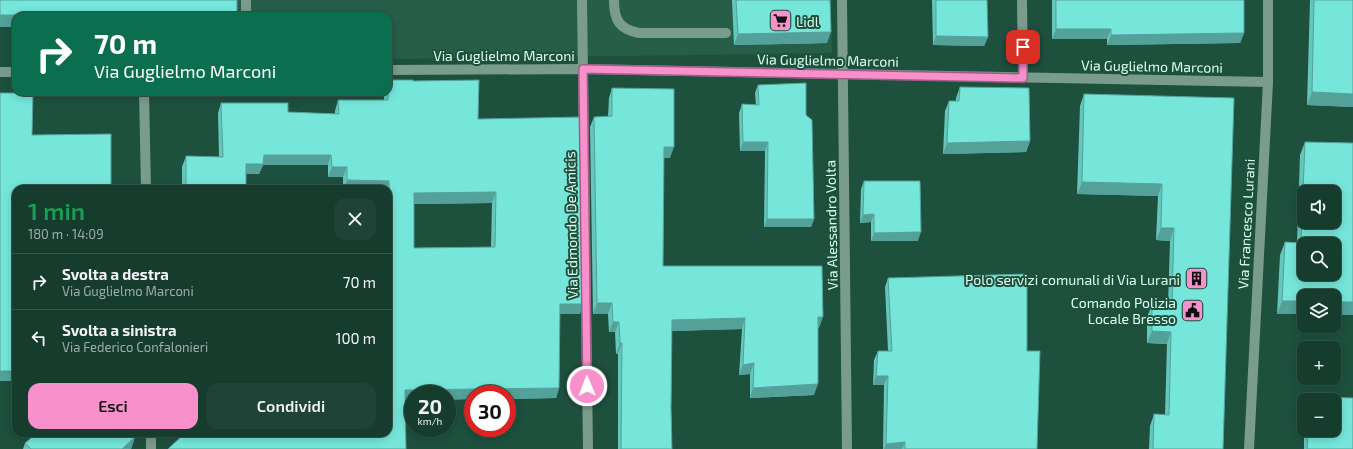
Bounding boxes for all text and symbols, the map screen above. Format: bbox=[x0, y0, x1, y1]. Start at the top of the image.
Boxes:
supermarket icon: Lidl bbox=[767, 8, 793, 34]
place label: Lidl bbox=[796, 13, 820, 30]
text: 70 m bbox=[94, 26, 157, 60]
icon: right bbox=[28, 28, 80, 80]
pin bbox=[1006, 30, 1040, 64]
icon: arrive bbox=[1012, 36, 1034, 58]
street label: Via Guglielmo Marconi bbox=[433, 47, 575, 64]
street label: Via Guglielmo Marconi bbox=[757, 50, 899, 70]
street label: Via Guglielmo Marconi bbox=[1081, 56, 1223, 76]
text: Via Guglielmo Marconi bbox=[94, 60, 276, 82]
street label: Via Edmondo De Amicis bbox=[561, 151, 581, 299]
street label: Via Francesco Lurani bbox=[1234, 158, 1258, 290]
street label: Via Alessandro Volta bbox=[821, 160, 841, 290]
map controls bbox=[1297, 185, 1341, 437]
button: sound bbox=[1297, 185, 1341, 229]
text: 1 min bbox=[28, 196, 85, 225]
button: close bbox=[334, 198, 376, 240]
text: 180 m · 14:09 bbox=[28, 226, 104, 242]
button: search bbox=[1297, 237, 1341, 281]
text: Svolta a destra bbox=[62, 265, 169, 283]
building icon: Polo servizi comunali di Via Lurani bbox=[1183, 266, 1209, 292]
icon: right bbox=[28, 271, 50, 293]
place label: Polo servizi comunali di Via Lurani bbox=[965, 271, 1180, 288]
text: 70 m bbox=[343, 273, 376, 291]
text: Via Guglielmo Marconi bbox=[62, 283, 194, 299]
button: layers bbox=[1297, 289, 1341, 333]
place label: Comando Polizia Locale Bresso bbox=[1071, 294, 1176, 327]
public building icon: Comando Polizia Locale Bresso bbox=[1179, 297, 1205, 323]
text: Svolta a sinistra bbox=[62, 321, 177, 339]
icon: left bbox=[28, 327, 50, 349]
text: 100 m bbox=[335, 329, 376, 347]
text: Via Federico Confalonieri bbox=[62, 339, 208, 355]
button: + bbox=[1297, 341, 1341, 385]
position arrow bbox=[566, 365, 608, 407]
button: Esci bbox=[28, 383, 198, 429]
button: Condividi bbox=[206, 383, 376, 429]
speed limit sign: 30 bbox=[464, 385, 516, 437]
button: − bbox=[1297, 393, 1341, 437]
text: 20 bbox=[418, 394, 442, 418]
text: km/h bbox=[418, 415, 442, 427]

